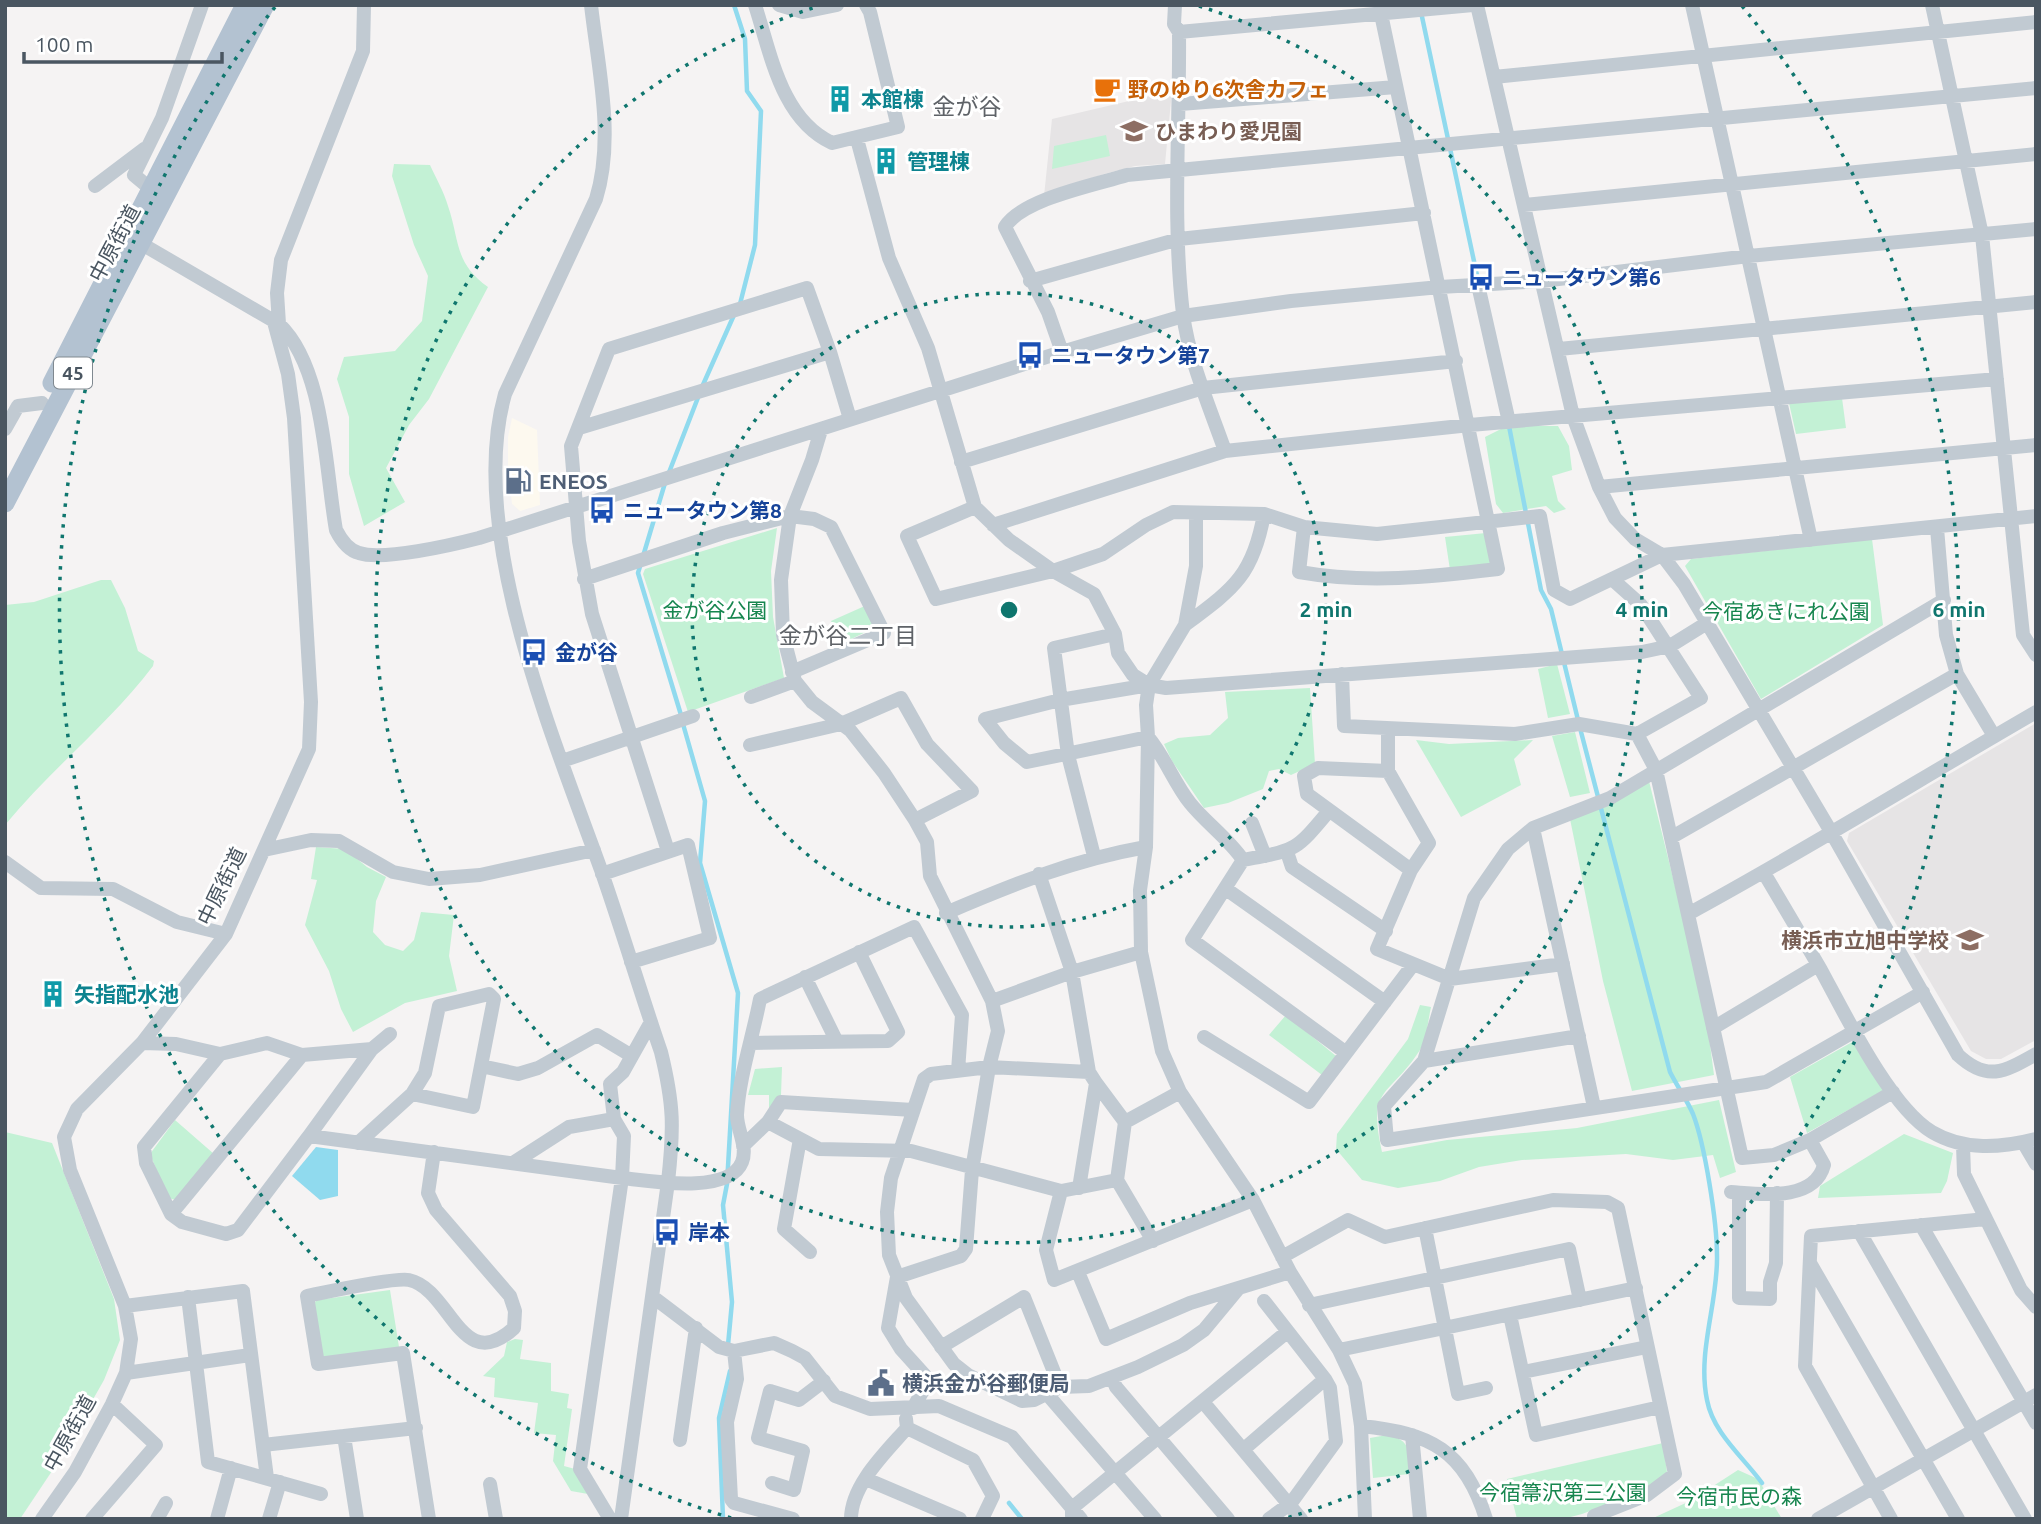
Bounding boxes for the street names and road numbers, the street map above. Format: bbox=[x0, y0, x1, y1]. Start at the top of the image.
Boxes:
street label: 中原街道 bbox=[84, 200, 144, 286]
road number: 45 bbox=[54, 358, 92, 388]
street label: 中原街道 bbox=[192, 843, 250, 929]
street label: 中原街道 bbox=[38, 1390, 100, 1476]

